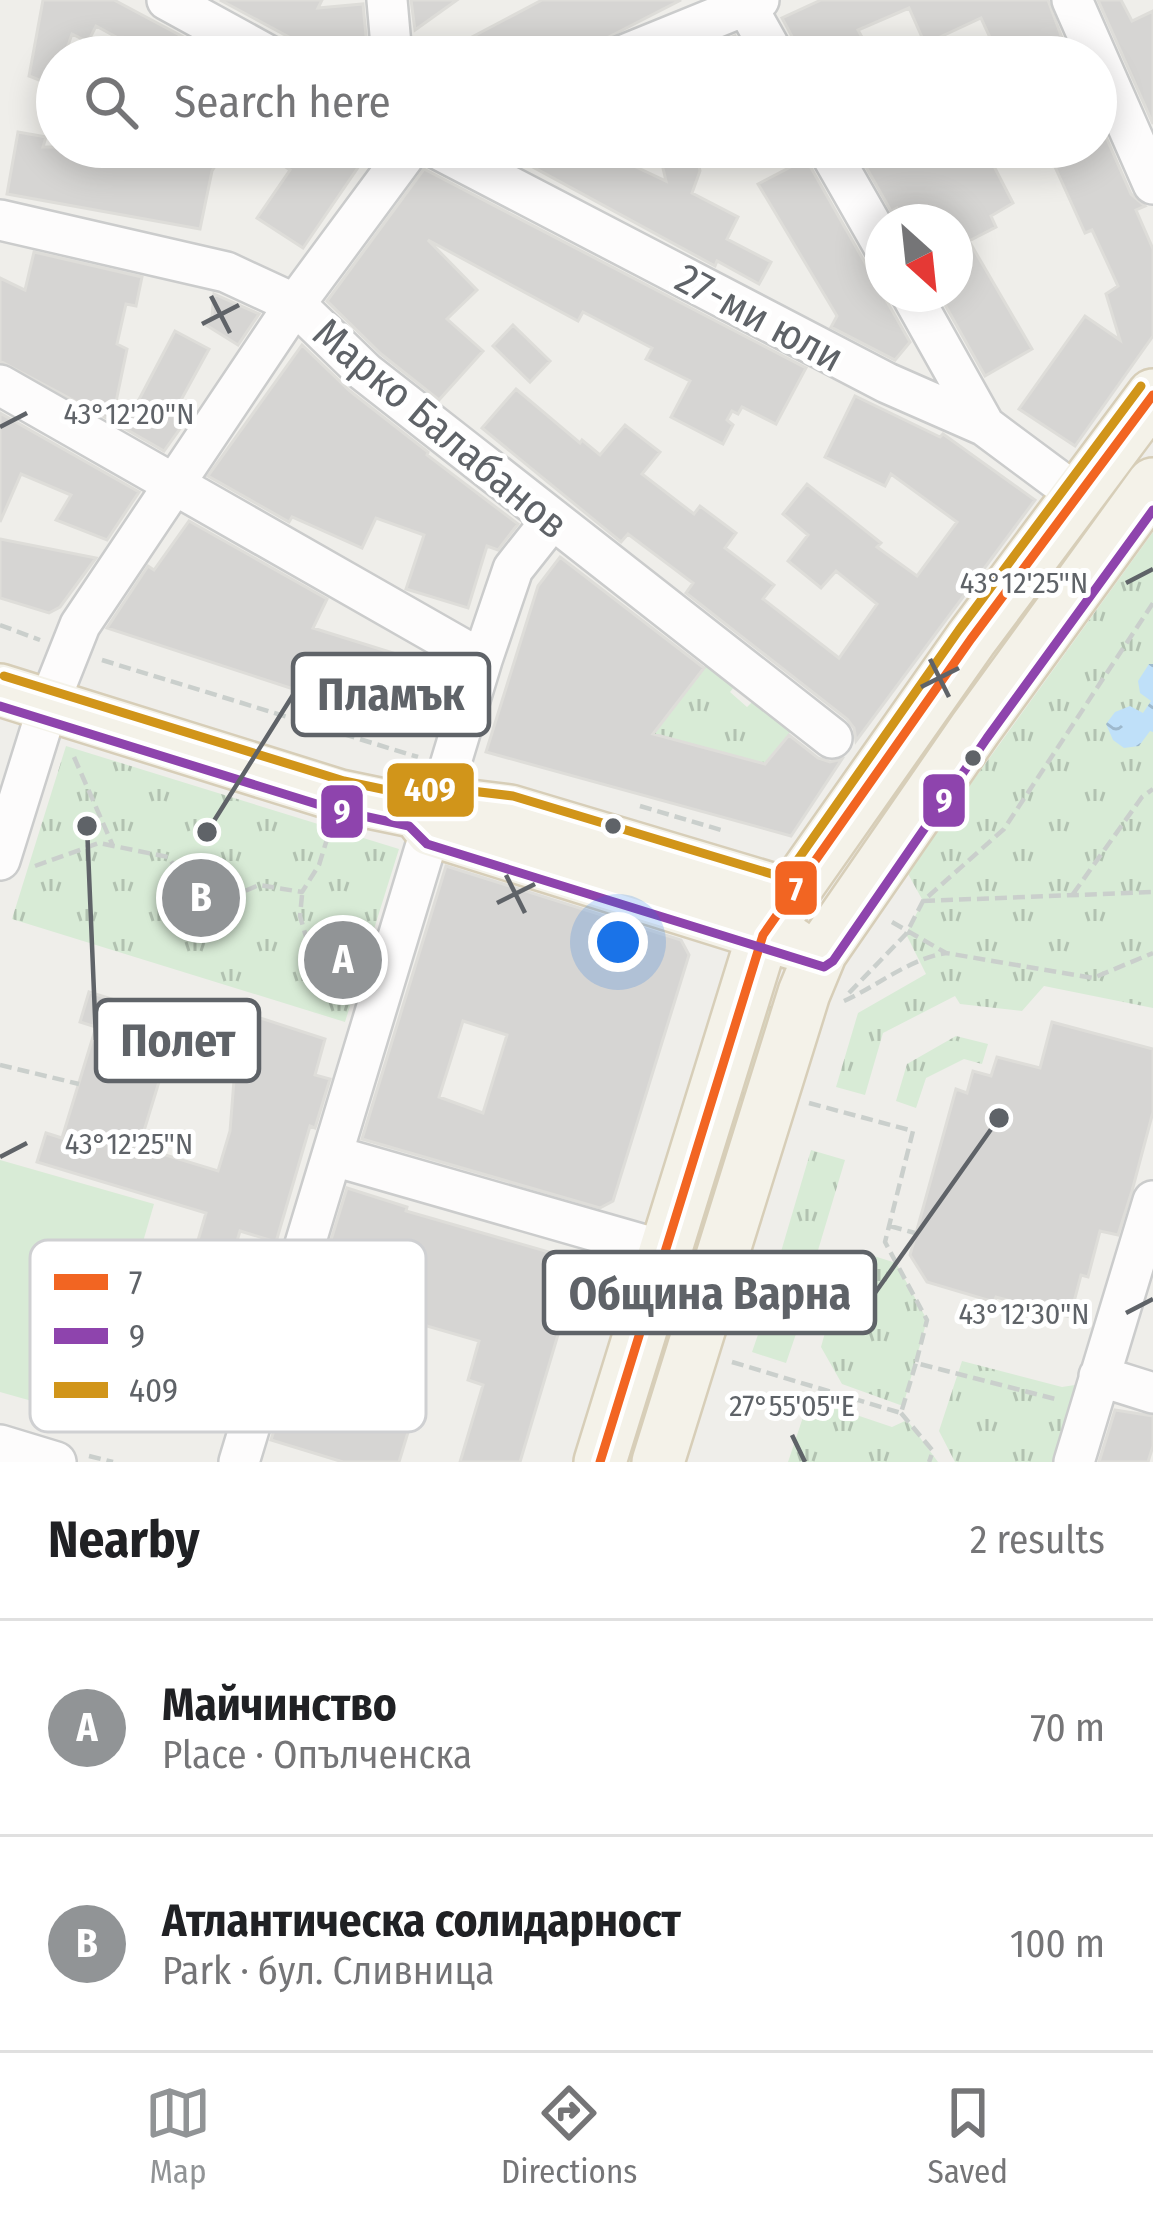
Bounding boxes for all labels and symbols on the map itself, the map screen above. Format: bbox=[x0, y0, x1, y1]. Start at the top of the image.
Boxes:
north arrow bbox=[865, 204, 973, 312]
street label: 27-ми юли bbox=[667, 253, 852, 383]
street label: Марко Балабанов bbox=[303, 308, 578, 550]
text: 43°12'20"N bbox=[64, 396, 194, 432]
text: 43°12'25"N bbox=[960, 565, 1088, 601]
callout: Пламък bbox=[293, 654, 489, 735]
text: Пламък bbox=[317, 668, 465, 722]
unlabelled marker bbox=[962, 747, 984, 769]
line badge: 409 bbox=[385, 761, 476, 819]
text: 409 bbox=[404, 770, 456, 810]
line badge: 9 bbox=[921, 772, 967, 829]
text: 9 bbox=[935, 781, 953, 821]
line badge: 9 bbox=[319, 783, 365, 840]
text: 9 bbox=[333, 792, 351, 832]
unlabelled marker bbox=[602, 815, 624, 837]
pin: B bbox=[162, 853, 240, 943]
line badge: 7 bbox=[773, 859, 819, 917]
text: 7 bbox=[789, 869, 803, 909]
your location bbox=[588, 912, 648, 972]
pin: A bbox=[304, 915, 382, 1005]
callout: Полет bbox=[96, 1000, 259, 1081]
text: Полет bbox=[121, 1014, 236, 1068]
text: 43°12'25"N bbox=[65, 1126, 193, 1162]
legend bbox=[30, 1240, 426, 1432]
callout: Община Варна bbox=[544, 1252, 875, 1333]
text: 7 bbox=[129, 1263, 142, 1303]
text: Община Варна bbox=[569, 1267, 851, 1321]
text: 43°12'30"N bbox=[958, 1296, 1090, 1332]
text: 9 bbox=[129, 1317, 145, 1357]
text: 409 bbox=[129, 1371, 178, 1411]
text: 27°55'05"E bbox=[729, 1388, 855, 1424]

